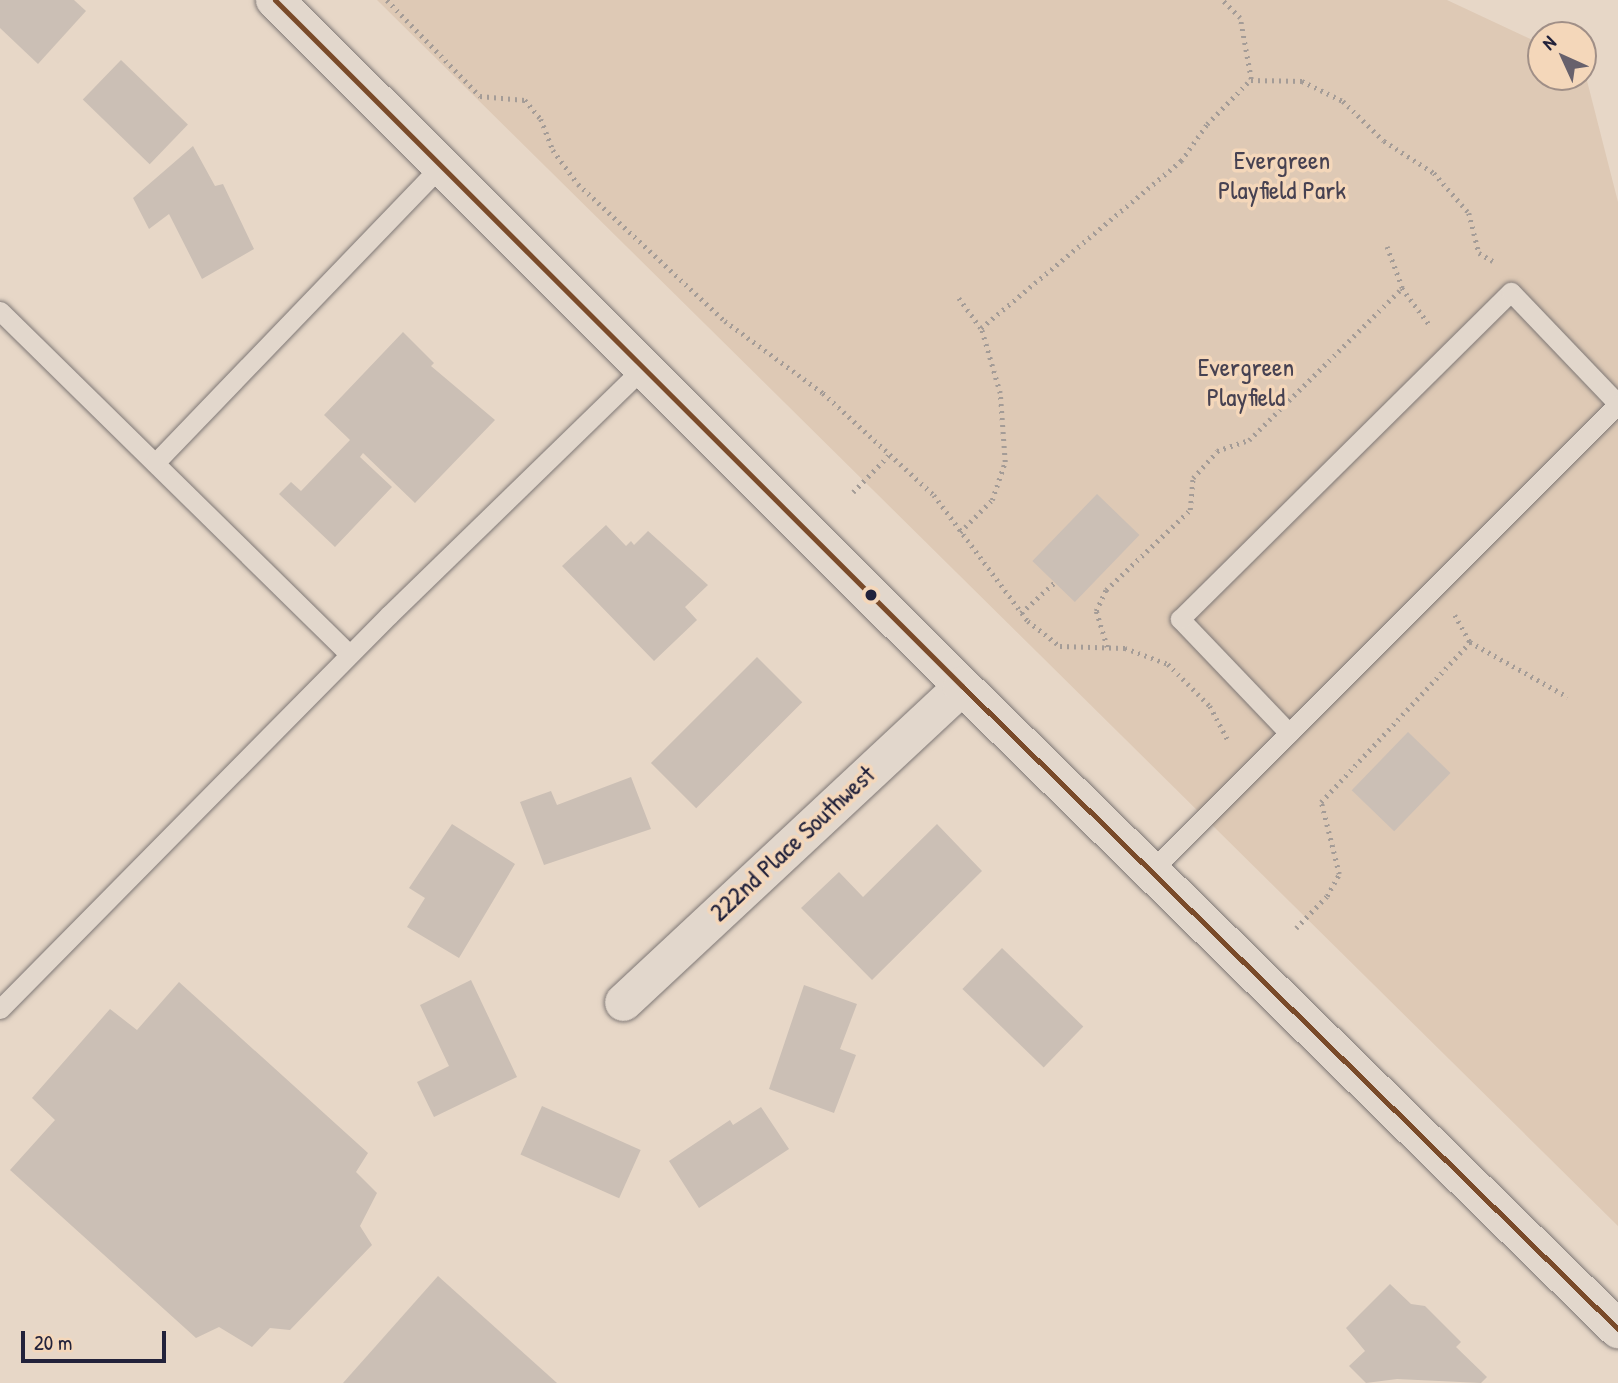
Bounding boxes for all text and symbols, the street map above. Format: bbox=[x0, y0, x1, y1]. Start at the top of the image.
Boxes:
north arrow bbox=[1527, 21, 1597, 91]
text: N bbox=[1536, 30, 1561, 55]
park label: Evergreen Playfield Park bbox=[1218, 144, 1346, 206]
park label: Evergreen Playfield bbox=[1198, 351, 1294, 412]
unlabelled marker bbox=[864, 588, 878, 602]
street label: 222nd Place Southwest bbox=[703, 758, 881, 928]
scale bar bbox=[24, 1316, 170, 1360]
text: 20 m bbox=[34, 1328, 72, 1357]

